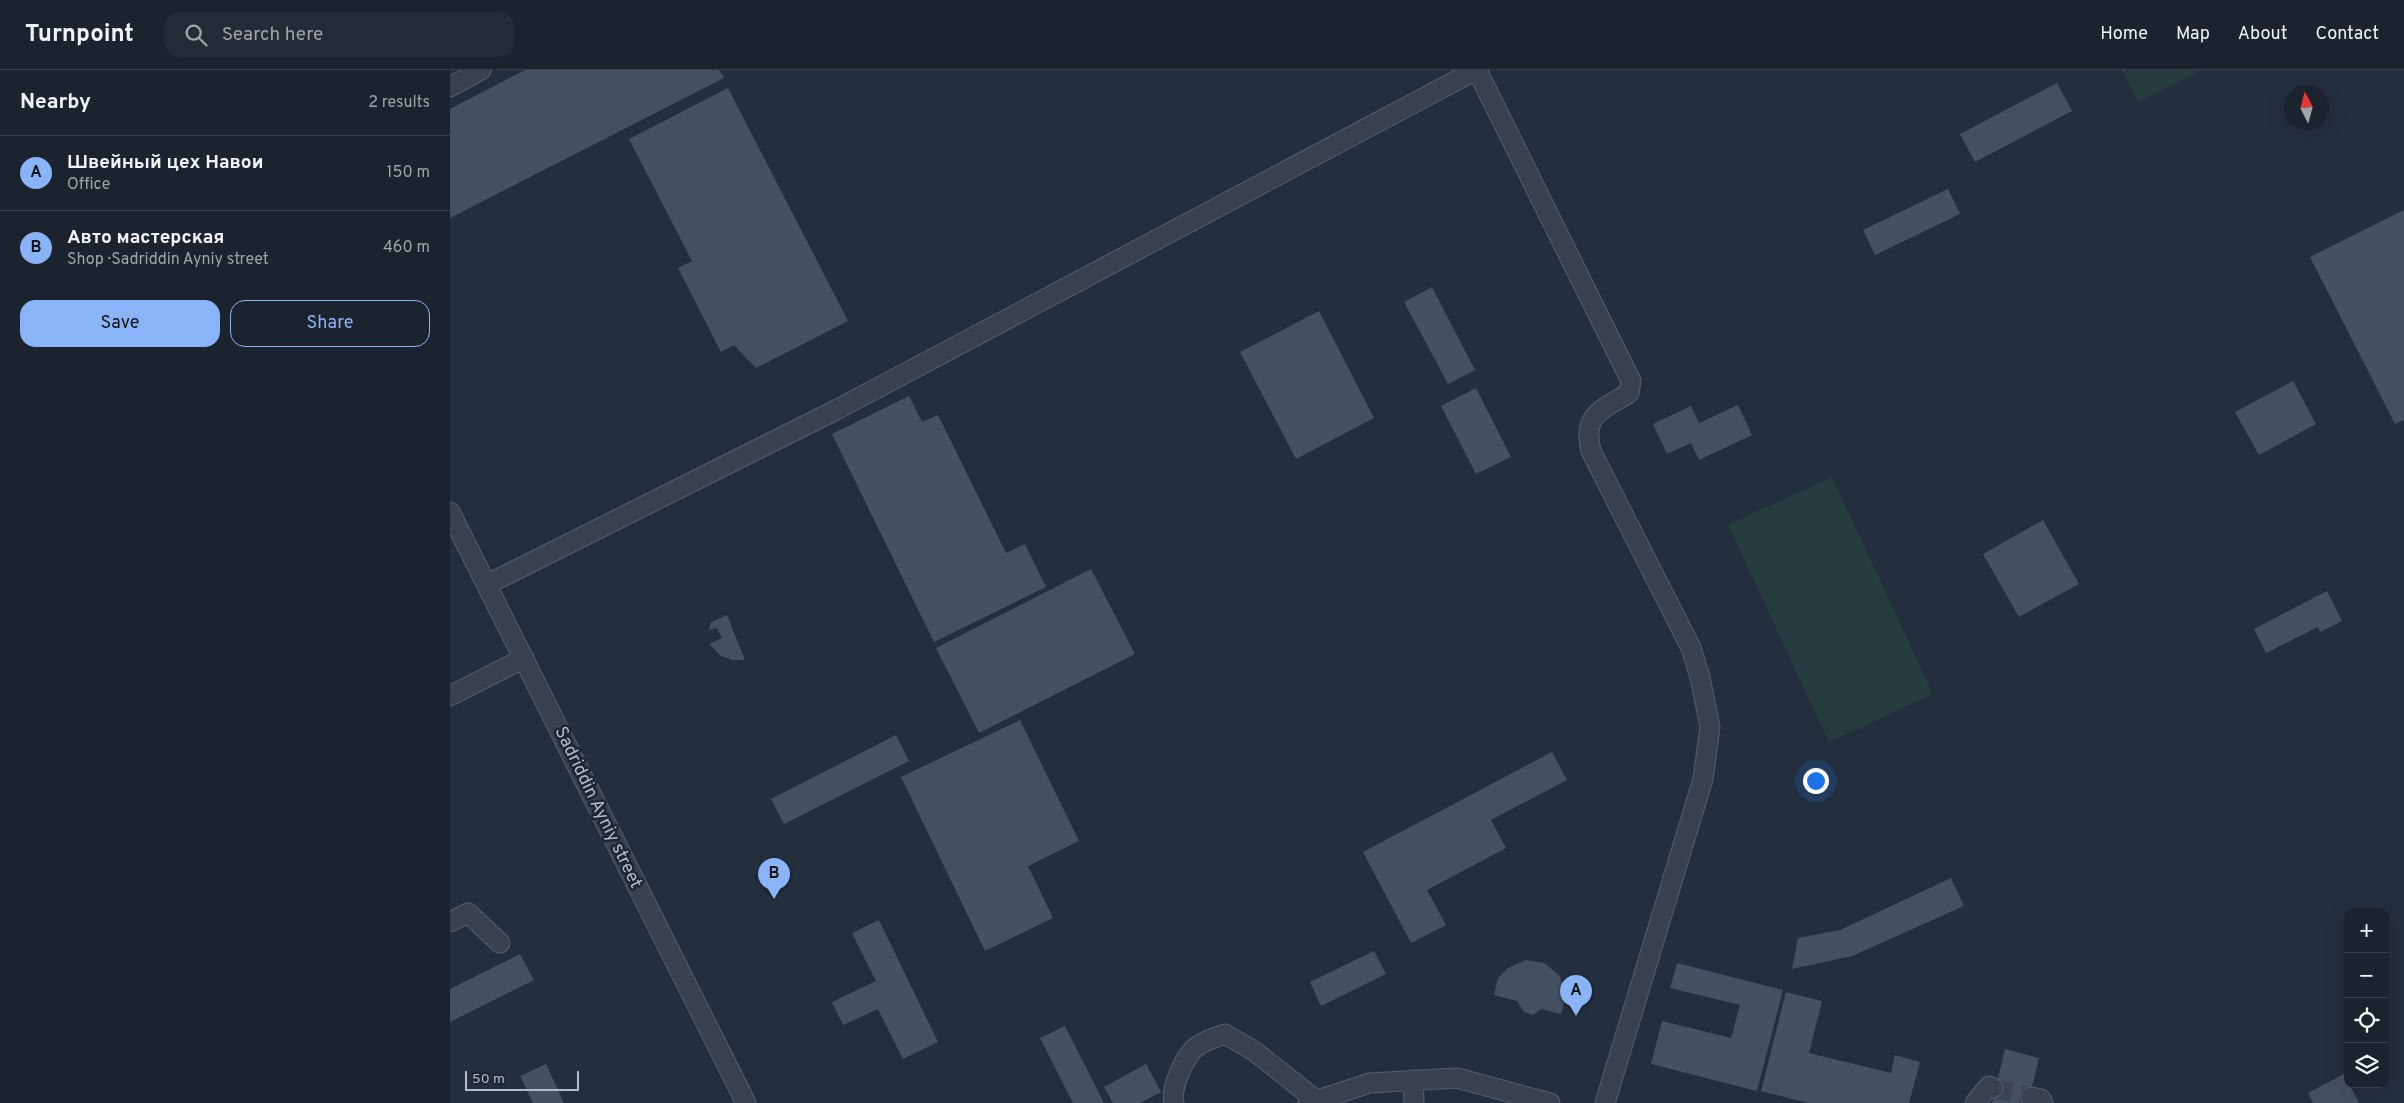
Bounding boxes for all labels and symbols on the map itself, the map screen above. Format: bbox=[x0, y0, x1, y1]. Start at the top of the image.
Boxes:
north arrow bbox=[2284, 85, 2329, 130]
street label: Sadriddin Ayniy street bbox=[548, 723, 647, 892]
your location bbox=[1803, 768, 1829, 794]
pin: B bbox=[758, 858, 790, 899]
pin: A bbox=[1560, 975, 1592, 1016]
scale bar bbox=[465, 1068, 579, 1091]

